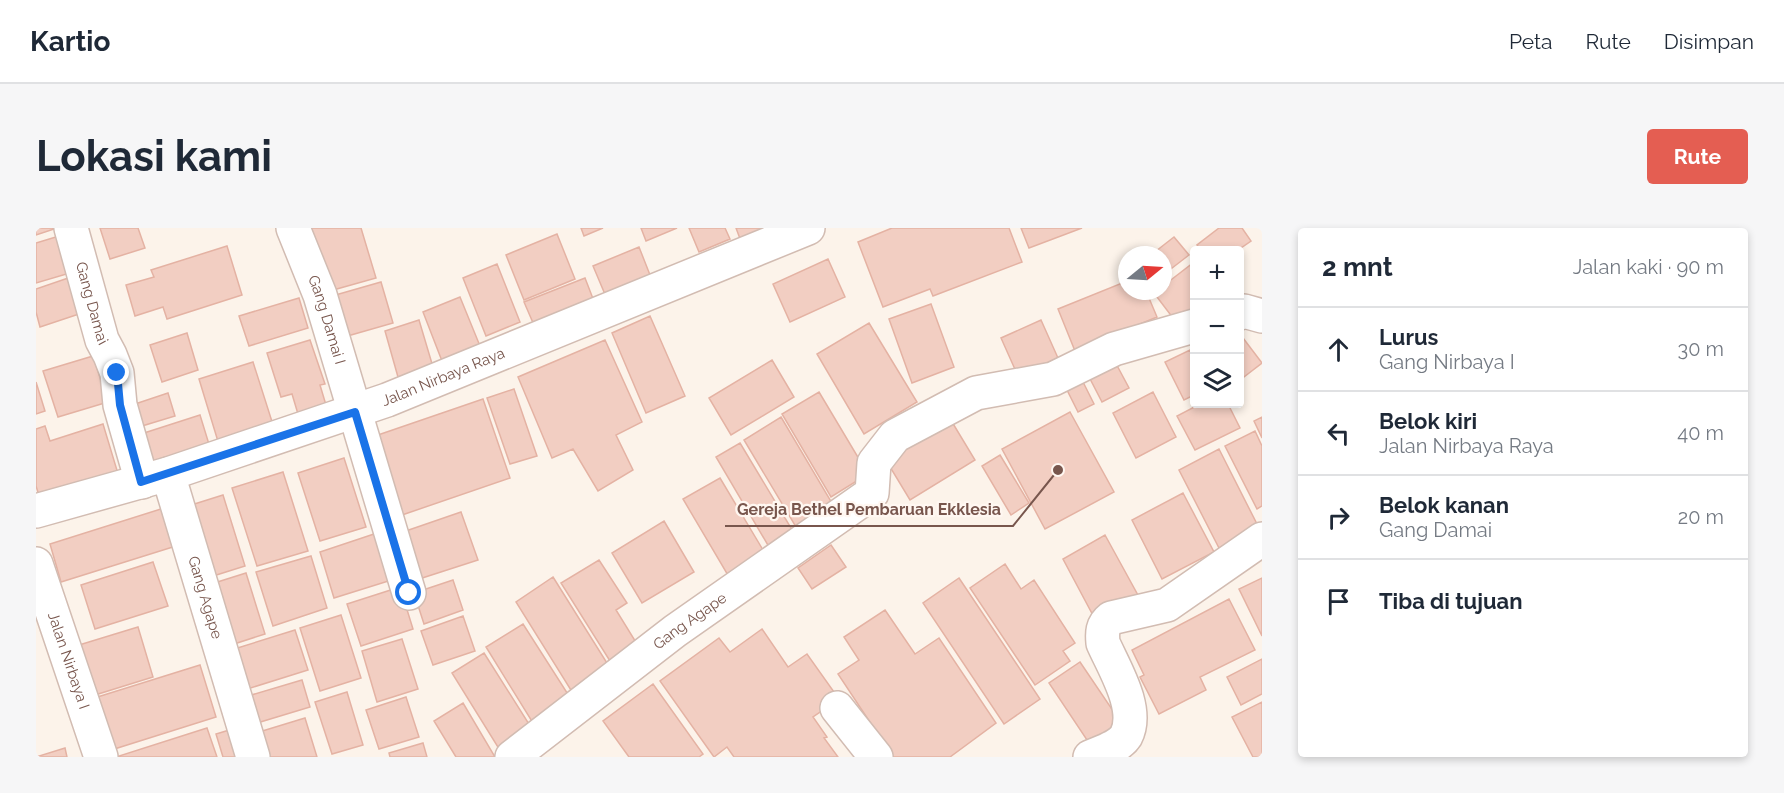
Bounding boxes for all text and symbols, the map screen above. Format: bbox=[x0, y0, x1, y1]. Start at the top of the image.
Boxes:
text: Kartio bbox=[30, 25, 110, 58]
text: Peta bbox=[1509, 29, 1553, 54]
text: Rute bbox=[1586, 29, 1631, 54]
text: Disimpan bbox=[1664, 29, 1754, 54]
button: Rute bbox=[1647, 129, 1748, 184]
text: Lokasi kami bbox=[36, 132, 272, 181]
north arrow bbox=[1118, 246, 1172, 300]
map controls bbox=[1190, 246, 1244, 408]
button: + bbox=[1190, 246, 1244, 300]
text: 2 mnt bbox=[1322, 252, 1393, 282]
text: Jalan kaki · 90 m bbox=[1573, 255, 1724, 279]
street label: Gang Damai bbox=[72, 260, 112, 348]
street label: Gang Damai I bbox=[304, 273, 349, 367]
button: − bbox=[1190, 300, 1244, 354]
text: Lurus bbox=[1379, 324, 1438, 350]
icon: ahead bbox=[1322, 333, 1355, 366]
text: 30 m bbox=[1678, 337, 1724, 361]
street label: Jalan Nirbaya Raya bbox=[380, 344, 507, 410]
text: Gang Nirbaya I bbox=[1379, 350, 1515, 374]
button: layers bbox=[1190, 354, 1244, 408]
route end bbox=[103, 359, 129, 385]
text: Belok kiri bbox=[1379, 408, 1477, 434]
icon: left bbox=[1322, 417, 1355, 450]
text: 40 m bbox=[1677, 421, 1724, 445]
text: Jalan Nirbaya Raya bbox=[1379, 434, 1554, 458]
callout: Gereja Bethel Pembaruan Ekklesia bbox=[725, 492, 1013, 526]
text: Belok kanan bbox=[1379, 492, 1509, 518]
text: Gereja Bethel Pembaruan Ekklesia bbox=[737, 500, 1001, 519]
icon: right bbox=[1322, 501, 1355, 534]
text: 20 m bbox=[1678, 505, 1724, 529]
text: Gang Damai bbox=[1379, 518, 1492, 542]
street label: Gang Agape bbox=[184, 554, 226, 641]
route start bbox=[395, 579, 421, 605]
icon: arrive bbox=[1322, 585, 1355, 618]
text: Tiba di tujuan bbox=[1379, 588, 1522, 614]
street label: Gang Agape bbox=[650, 589, 730, 653]
street label: Jalan Nirbaya I bbox=[44, 610, 93, 711]

